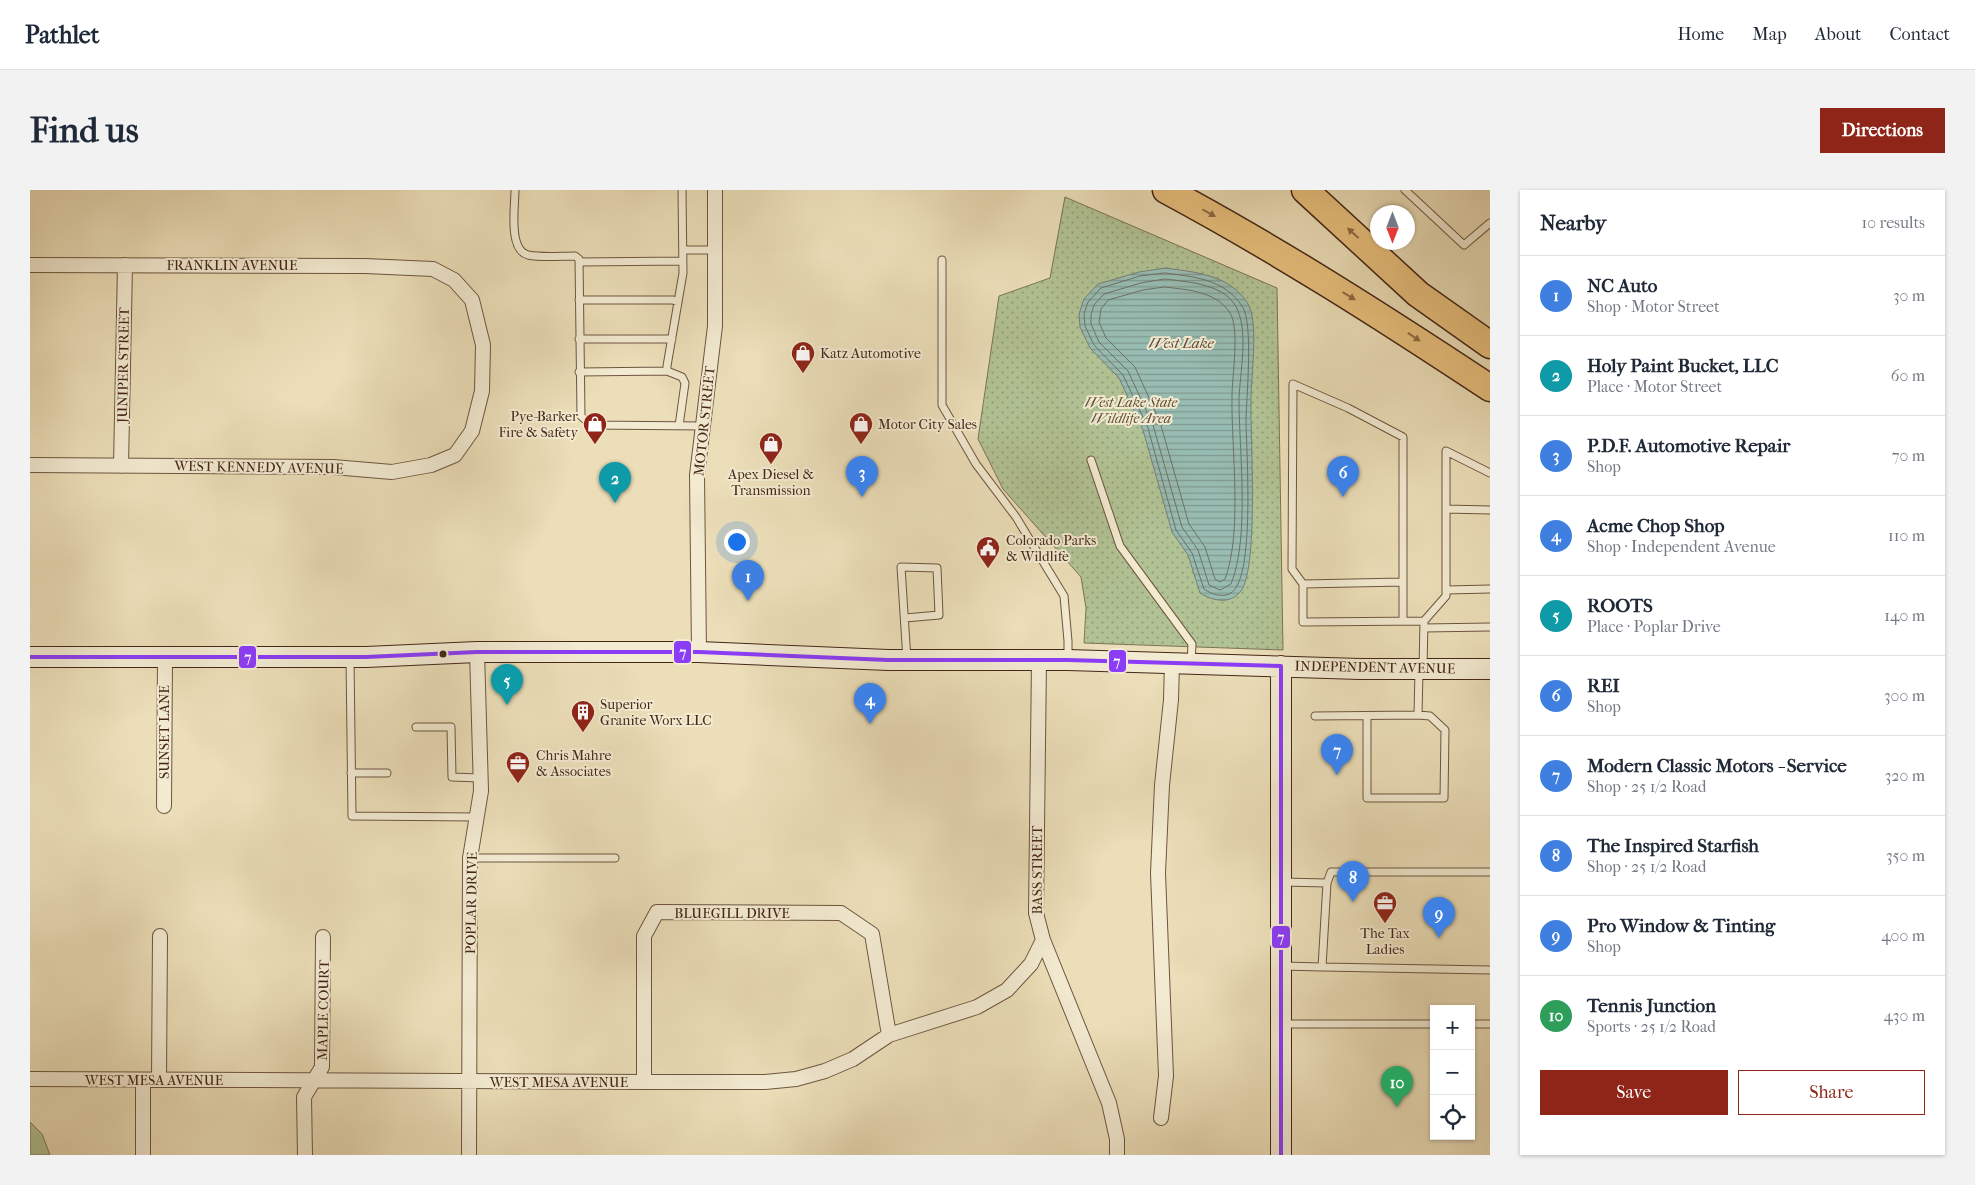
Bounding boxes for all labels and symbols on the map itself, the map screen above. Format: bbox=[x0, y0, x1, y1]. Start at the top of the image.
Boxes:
north arrow bbox=[1370, 205, 1415, 250]
one-way arrow bbox=[1201, 209, 1216, 217]
one-way arrow bbox=[1347, 227, 1359, 239]
street label: FRANKLIN AVENUE bbox=[167, 257, 298, 274]
one-way arrow bbox=[1342, 291, 1355, 300]
street label: JUNIPER STREET bbox=[114, 306, 133, 424]
one-way arrow bbox=[1407, 333, 1420, 342]
water label: West Lake bbox=[1148, 334, 1215, 352]
shop icon: Katz Automotive bbox=[790, 340, 816, 374]
place label: Katz Automotive bbox=[820, 345, 921, 362]
street label: MOTOR STREET bbox=[690, 365, 719, 477]
park label: West Lake State Wildlife Area bbox=[1085, 394, 1178, 427]
place label: Pye-Barker Fire & Safety bbox=[499, 408, 579, 441]
shop icon: Pye-Barker Fire & Safety bbox=[582, 411, 608, 445]
shop icon: Motor City Sales bbox=[848, 411, 874, 445]
place label: Motor City Sales bbox=[878, 416, 977, 433]
shop icon: Apex Diesel & Transmission bbox=[758, 431, 784, 465]
pin: 3 bbox=[846, 456, 878, 497]
pin: 6 bbox=[1327, 456, 1359, 497]
street label: WEST KENNEDY AVENUE bbox=[173, 458, 344, 477]
pin: 2 bbox=[599, 462, 631, 503]
place label: Apex Diesel & Transmission bbox=[727, 466, 814, 499]
your location bbox=[724, 529, 750, 555]
place label: Colorado Parks & Wildlife bbox=[1006, 532, 1096, 565]
public building icon: Colorado Parks & Wildlife bbox=[975, 535, 1001, 569]
pin: 1 bbox=[732, 560, 764, 601]
line badge: 7 bbox=[673, 640, 692, 664]
text: 7 bbox=[679, 644, 687, 661]
line badge: 7 bbox=[238, 645, 257, 669]
text: 7 bbox=[244, 649, 252, 666]
unlabelled marker bbox=[438, 649, 448, 659]
line badge: 7 bbox=[1108, 649, 1127, 673]
text: 7 bbox=[1113, 653, 1121, 670]
street label: INDEPENDENT AVENUE bbox=[1294, 658, 1456, 677]
pin: 5 bbox=[491, 664, 523, 705]
pin: 4 bbox=[854, 683, 886, 724]
street label: SUNSET LANE bbox=[156, 685, 173, 779]
place label: Superior Granite Worx LLC bbox=[600, 696, 712, 729]
building icon: Superior Granite Worx LLC bbox=[570, 699, 596, 733]
pin: 7 bbox=[1321, 734, 1353, 775]
place label: Chris Mahre & Associates bbox=[536, 747, 612, 780]
office icon: Chris Mahre & Associates bbox=[505, 750, 531, 784]
street label: BASS STREET bbox=[1029, 825, 1046, 915]
street label: POPLAR DRIVE bbox=[462, 851, 481, 954]
pin: 8 bbox=[1337, 861, 1369, 902]
office icon: The Tax Ladies bbox=[1372, 890, 1398, 924]
pin: 9 bbox=[1423, 897, 1455, 938]
street label: BLUEGILL DRIVE bbox=[674, 905, 790, 922]
line badge: 7 bbox=[1271, 925, 1291, 949]
place label: The Tax Ladies bbox=[1360, 925, 1410, 958]
text: 7 bbox=[1277, 929, 1285, 946]
street label: MAPLE COURT bbox=[314, 959, 333, 1060]
pin: 10 bbox=[1381, 1066, 1413, 1107]
street label: WEST MESA AVENUE bbox=[84, 1072, 224, 1089]
street label: WEST MESA AVENUE bbox=[489, 1074, 629, 1091]

